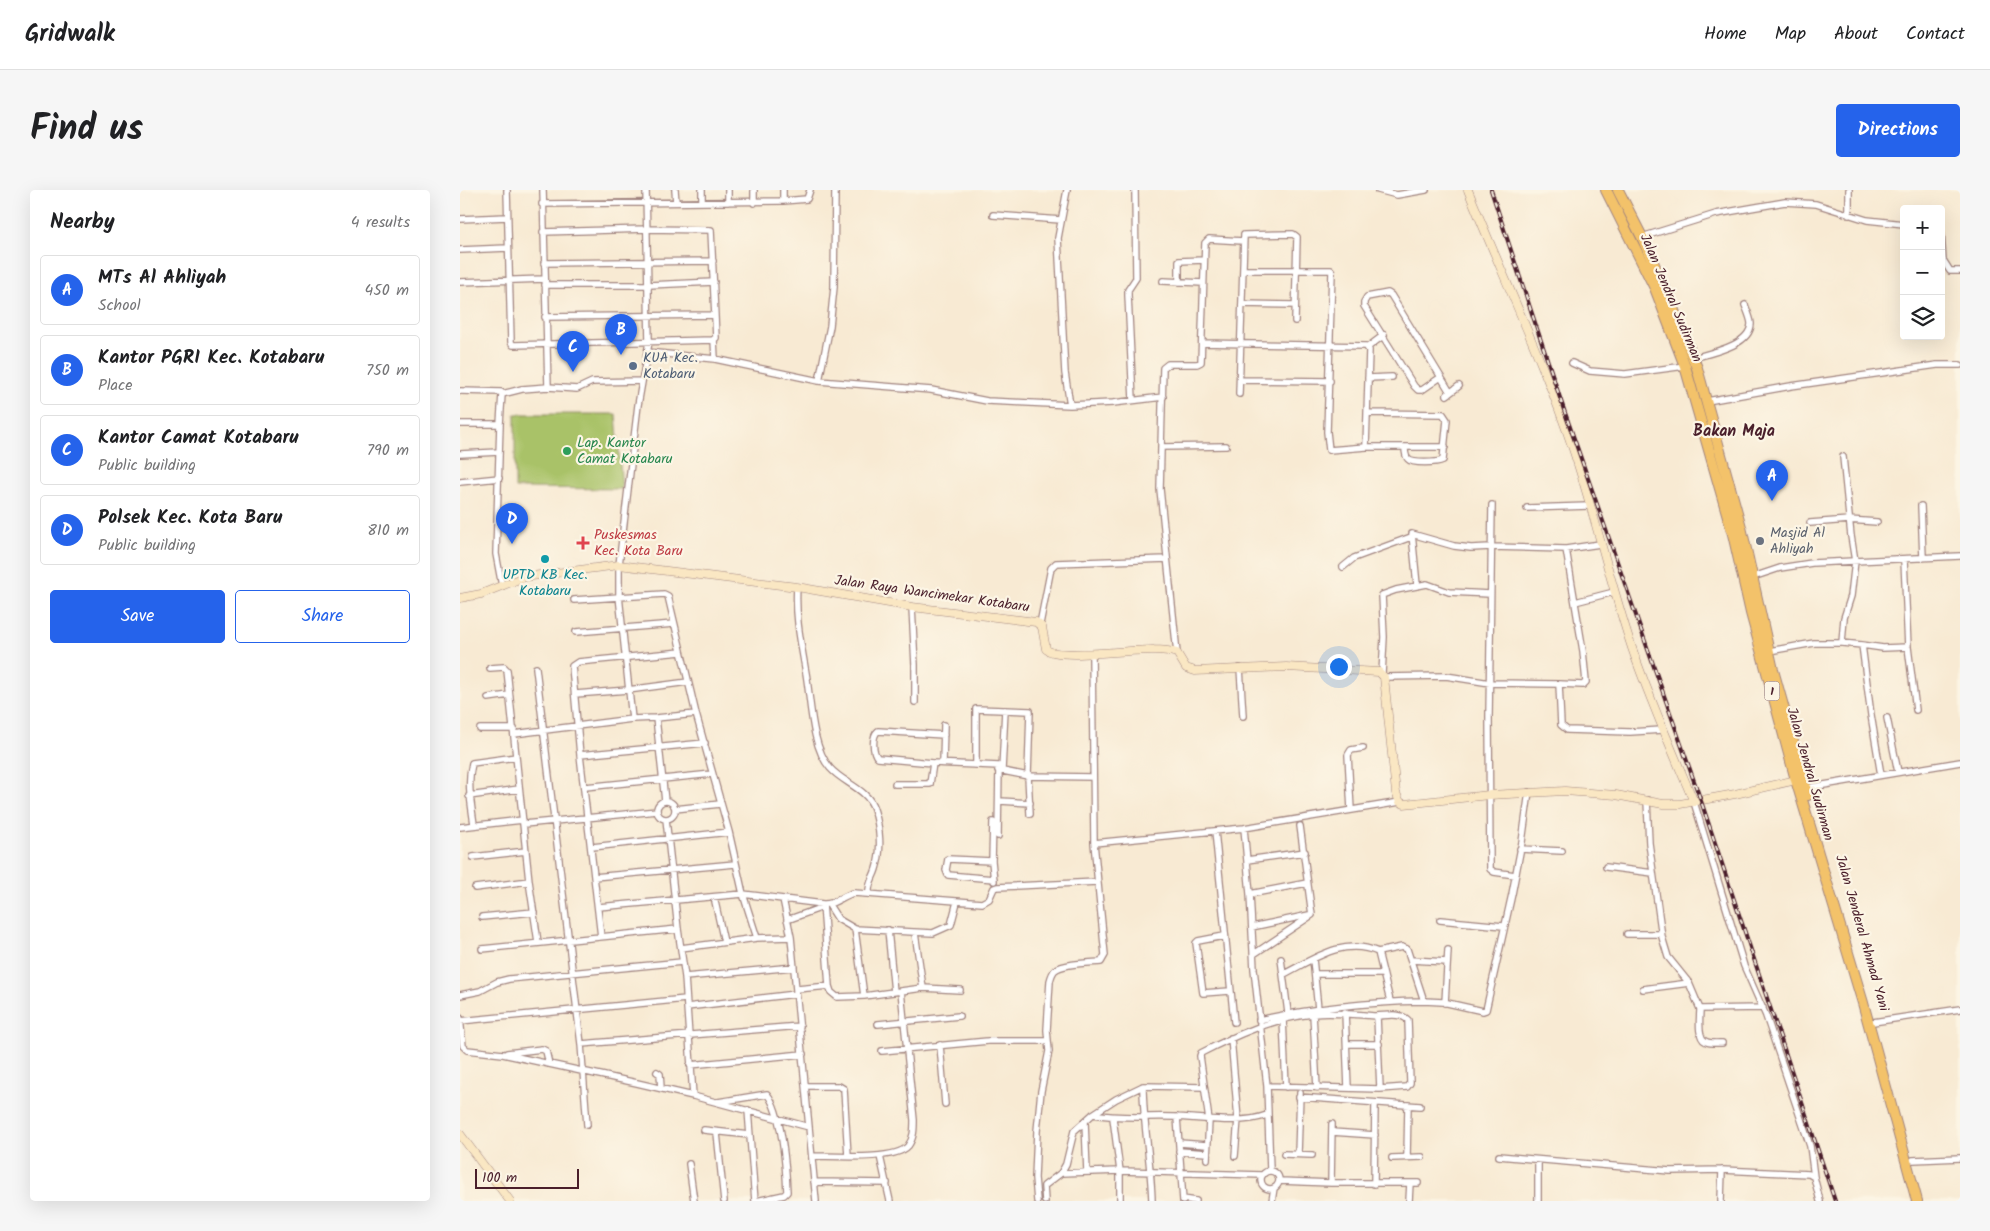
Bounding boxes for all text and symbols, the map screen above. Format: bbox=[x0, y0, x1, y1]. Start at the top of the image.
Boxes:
text: Gridwalk bbox=[25, 15, 115, 54]
text: Home bbox=[1704, 20, 1747, 49]
text: Map bbox=[1775, 20, 1806, 49]
text: About bbox=[1834, 20, 1878, 49]
text: Contact bbox=[1906, 20, 1965, 49]
text: Find us bbox=[30, 102, 143, 158]
button: Directions bbox=[1836, 104, 1960, 157]
map controls bbox=[1900, 205, 1945, 340]
button: + bbox=[1900, 205, 1945, 250]
text: Nearby bbox=[50, 206, 115, 239]
text: 4 results bbox=[351, 210, 410, 235]
street label: Jalan Jendral Sudirman bbox=[1634, 230, 1708, 366]
button: − bbox=[1900, 250, 1945, 295]
text: MTs Al Ahliyah bbox=[98, 263, 226, 293]
text: A bbox=[62, 278, 72, 303]
text: 450 m bbox=[364, 278, 409, 303]
text: School bbox=[98, 293, 141, 318]
button: layers bbox=[1900, 295, 1945, 340]
pin: B bbox=[605, 314, 637, 355]
pin: C bbox=[557, 331, 589, 372]
text: Kantor PGRI Kec. Kotabaru bbox=[98, 343, 324, 373]
place label: KUA Kec. Kotabaru bbox=[643, 347, 698, 385]
text: B bbox=[62, 358, 72, 383]
text: 750 m bbox=[366, 358, 409, 383]
marker: KUA Kec. Kotabaru bbox=[627, 360, 639, 372]
text: Place bbox=[98, 373, 132, 398]
district label: Bakan Maja bbox=[1693, 419, 1775, 444]
text: Kantor Camat Kotabaru bbox=[98, 423, 299, 453]
place label: Lap. Kantor Camat Kotabaru bbox=[577, 432, 673, 470]
text: C bbox=[62, 438, 72, 463]
text: 790 m bbox=[367, 438, 409, 463]
marker: Lap. Kantor Camat Kotabaru bbox=[561, 445, 573, 457]
text: Public building bbox=[98, 453, 196, 478]
pin: A bbox=[1756, 460, 1788, 501]
text: Polsek Kec. Kota Baru bbox=[98, 503, 282, 533]
pin: D bbox=[496, 503, 528, 544]
text: D bbox=[62, 518, 72, 543]
text: 810 m bbox=[367, 518, 409, 543]
place label: Masjid Al Ahliyah bbox=[1770, 522, 1826, 560]
place label: Puskesmas Kec. Kota Baru bbox=[594, 524, 683, 562]
text: Public building bbox=[98, 533, 196, 558]
marker: Masjid Al Ahliyah bbox=[1754, 535, 1766, 547]
marker: Puskesmas Kec. Kota Baru bbox=[576, 536, 590, 550]
marker: UPTD KB Kec. Kotabaru bbox=[539, 553, 551, 565]
place label: UPTD KB Kec. Kotabaru bbox=[502, 564, 588, 602]
street label: Jalan Raya Wancimekar Kotabaru bbox=[833, 569, 1031, 619]
button: Save bbox=[50, 590, 225, 643]
button: Share bbox=[235, 590, 410, 643]
your location bbox=[1326, 654, 1352, 680]
road number: 1 bbox=[1764, 682, 1780, 701]
street label: Jalan Jendral Sudirman bbox=[1780, 705, 1840, 843]
street label: Jalan Jenderal Ahmad Yani bbox=[1829, 852, 1895, 1014]
scale bar bbox=[475, 1166, 579, 1189]
text: 100 m bbox=[482, 1167, 517, 1189]

